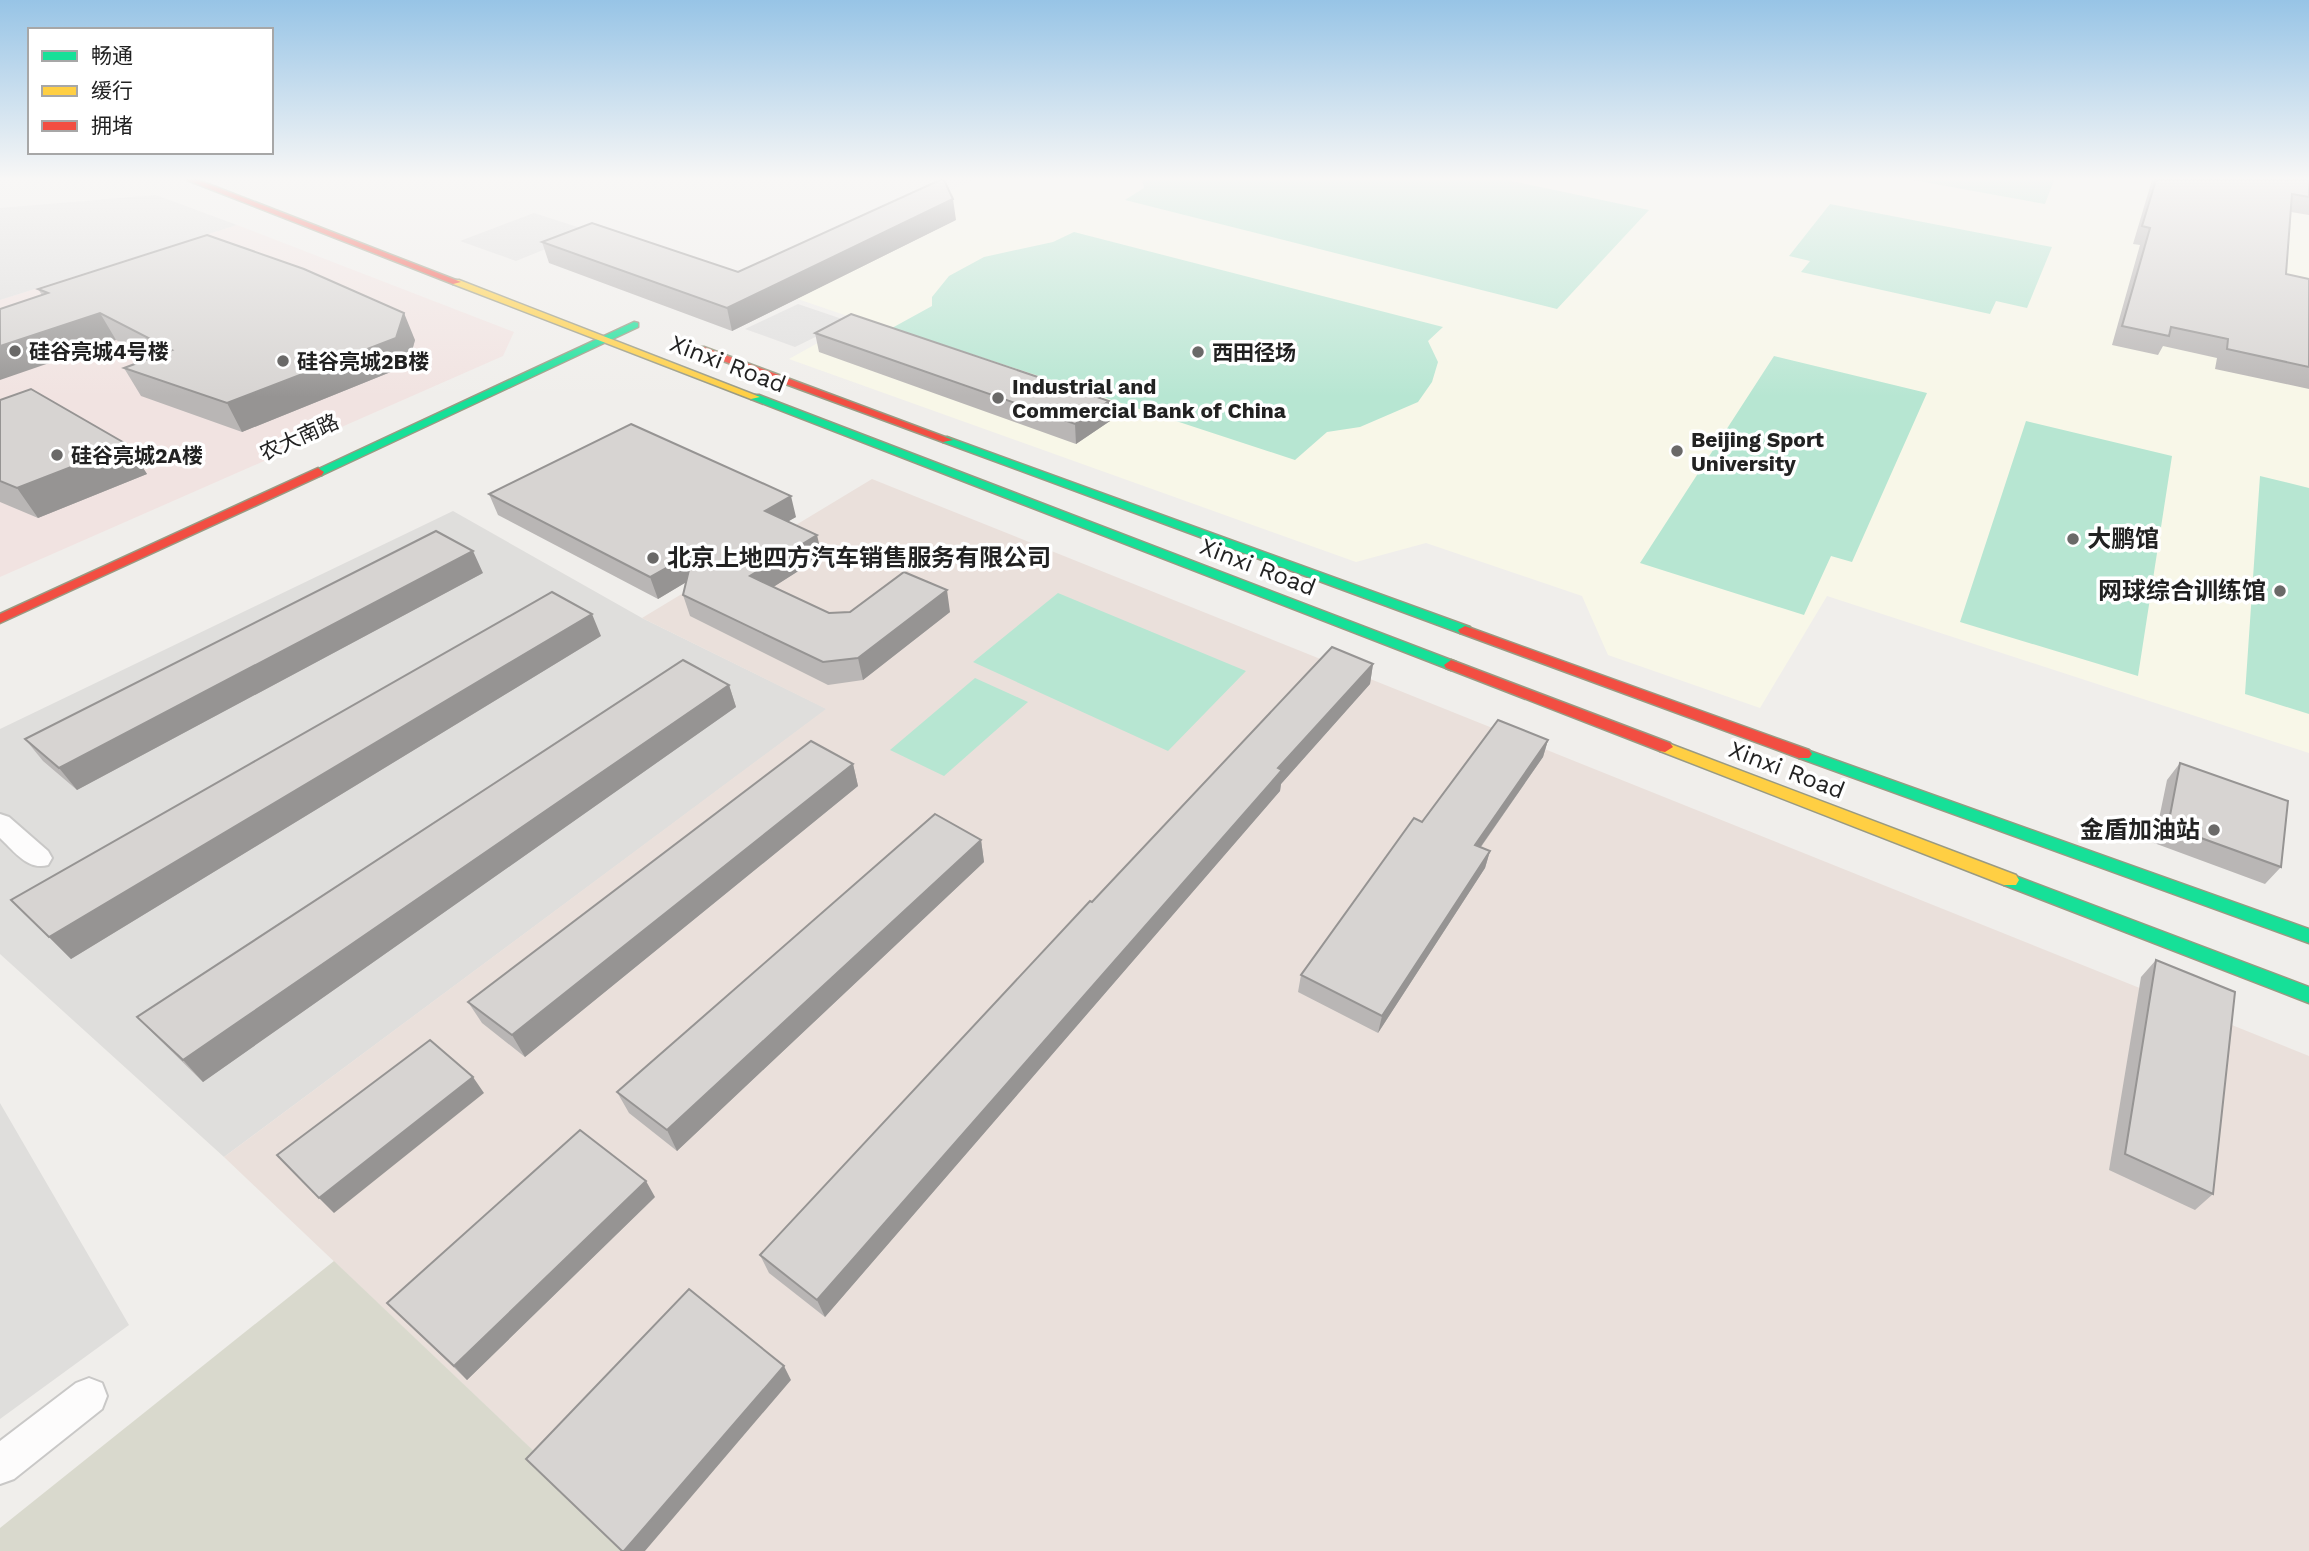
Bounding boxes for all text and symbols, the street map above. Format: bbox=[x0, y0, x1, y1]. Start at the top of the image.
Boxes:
legend bbox=[28, 28, 273, 154]
text: 畅通 bbox=[91, 43, 133, 68]
text: 缓行 bbox=[91, 78, 133, 103]
text: 拥堵 bbox=[91, 113, 133, 138]
street label: Xinxi Road bbox=[666, 329, 790, 399]
place label: 硅谷亮城4号楼 bbox=[29, 339, 169, 364]
place label: 西田径场 bbox=[1212, 340, 1296, 365]
marker: 硅谷亮城4号楼 bbox=[7, 343, 23, 359]
marker: 西田径场 bbox=[1190, 344, 1206, 360]
place label: 硅谷亮城2B楼 bbox=[297, 349, 429, 374]
marker: 硅谷亮城2B楼 bbox=[275, 353, 291, 369]
place label: Industrial and Commercial Bank of China bbox=[1012, 374, 1287, 423]
marker: Industrial and Commercial Bank of China bbox=[990, 390, 1006, 406]
street label: 农大南路 bbox=[256, 408, 342, 466]
place label: Beijing Sport University bbox=[1691, 427, 1824, 476]
place label: 硅谷亮城2A楼 bbox=[71, 443, 203, 468]
marker: Beijing Sport University bbox=[1669, 443, 1685, 459]
marker: 硅谷亮城2A楼 bbox=[49, 447, 65, 463]
place label: 大鹏馆 bbox=[2087, 525, 2159, 553]
marker: 大鹏馆 bbox=[2065, 531, 2081, 547]
street label: Xinxi Road bbox=[1196, 532, 1320, 602]
place label: 北京上地四方汽车销售服务有限公司 bbox=[667, 544, 1051, 572]
marker: 北京上地四方汽车销售服务有限公司 bbox=[645, 550, 661, 566]
place label: 网球综合训练馆 bbox=[2098, 577, 2266, 605]
marker: 网球综合训练馆 bbox=[2272, 583, 2288, 599]
street label: Xinxi Road bbox=[1725, 735, 1849, 805]
place label: 金盾加油站 bbox=[2080, 816, 2200, 844]
marker: 金盾加油站 bbox=[2206, 822, 2222, 838]

